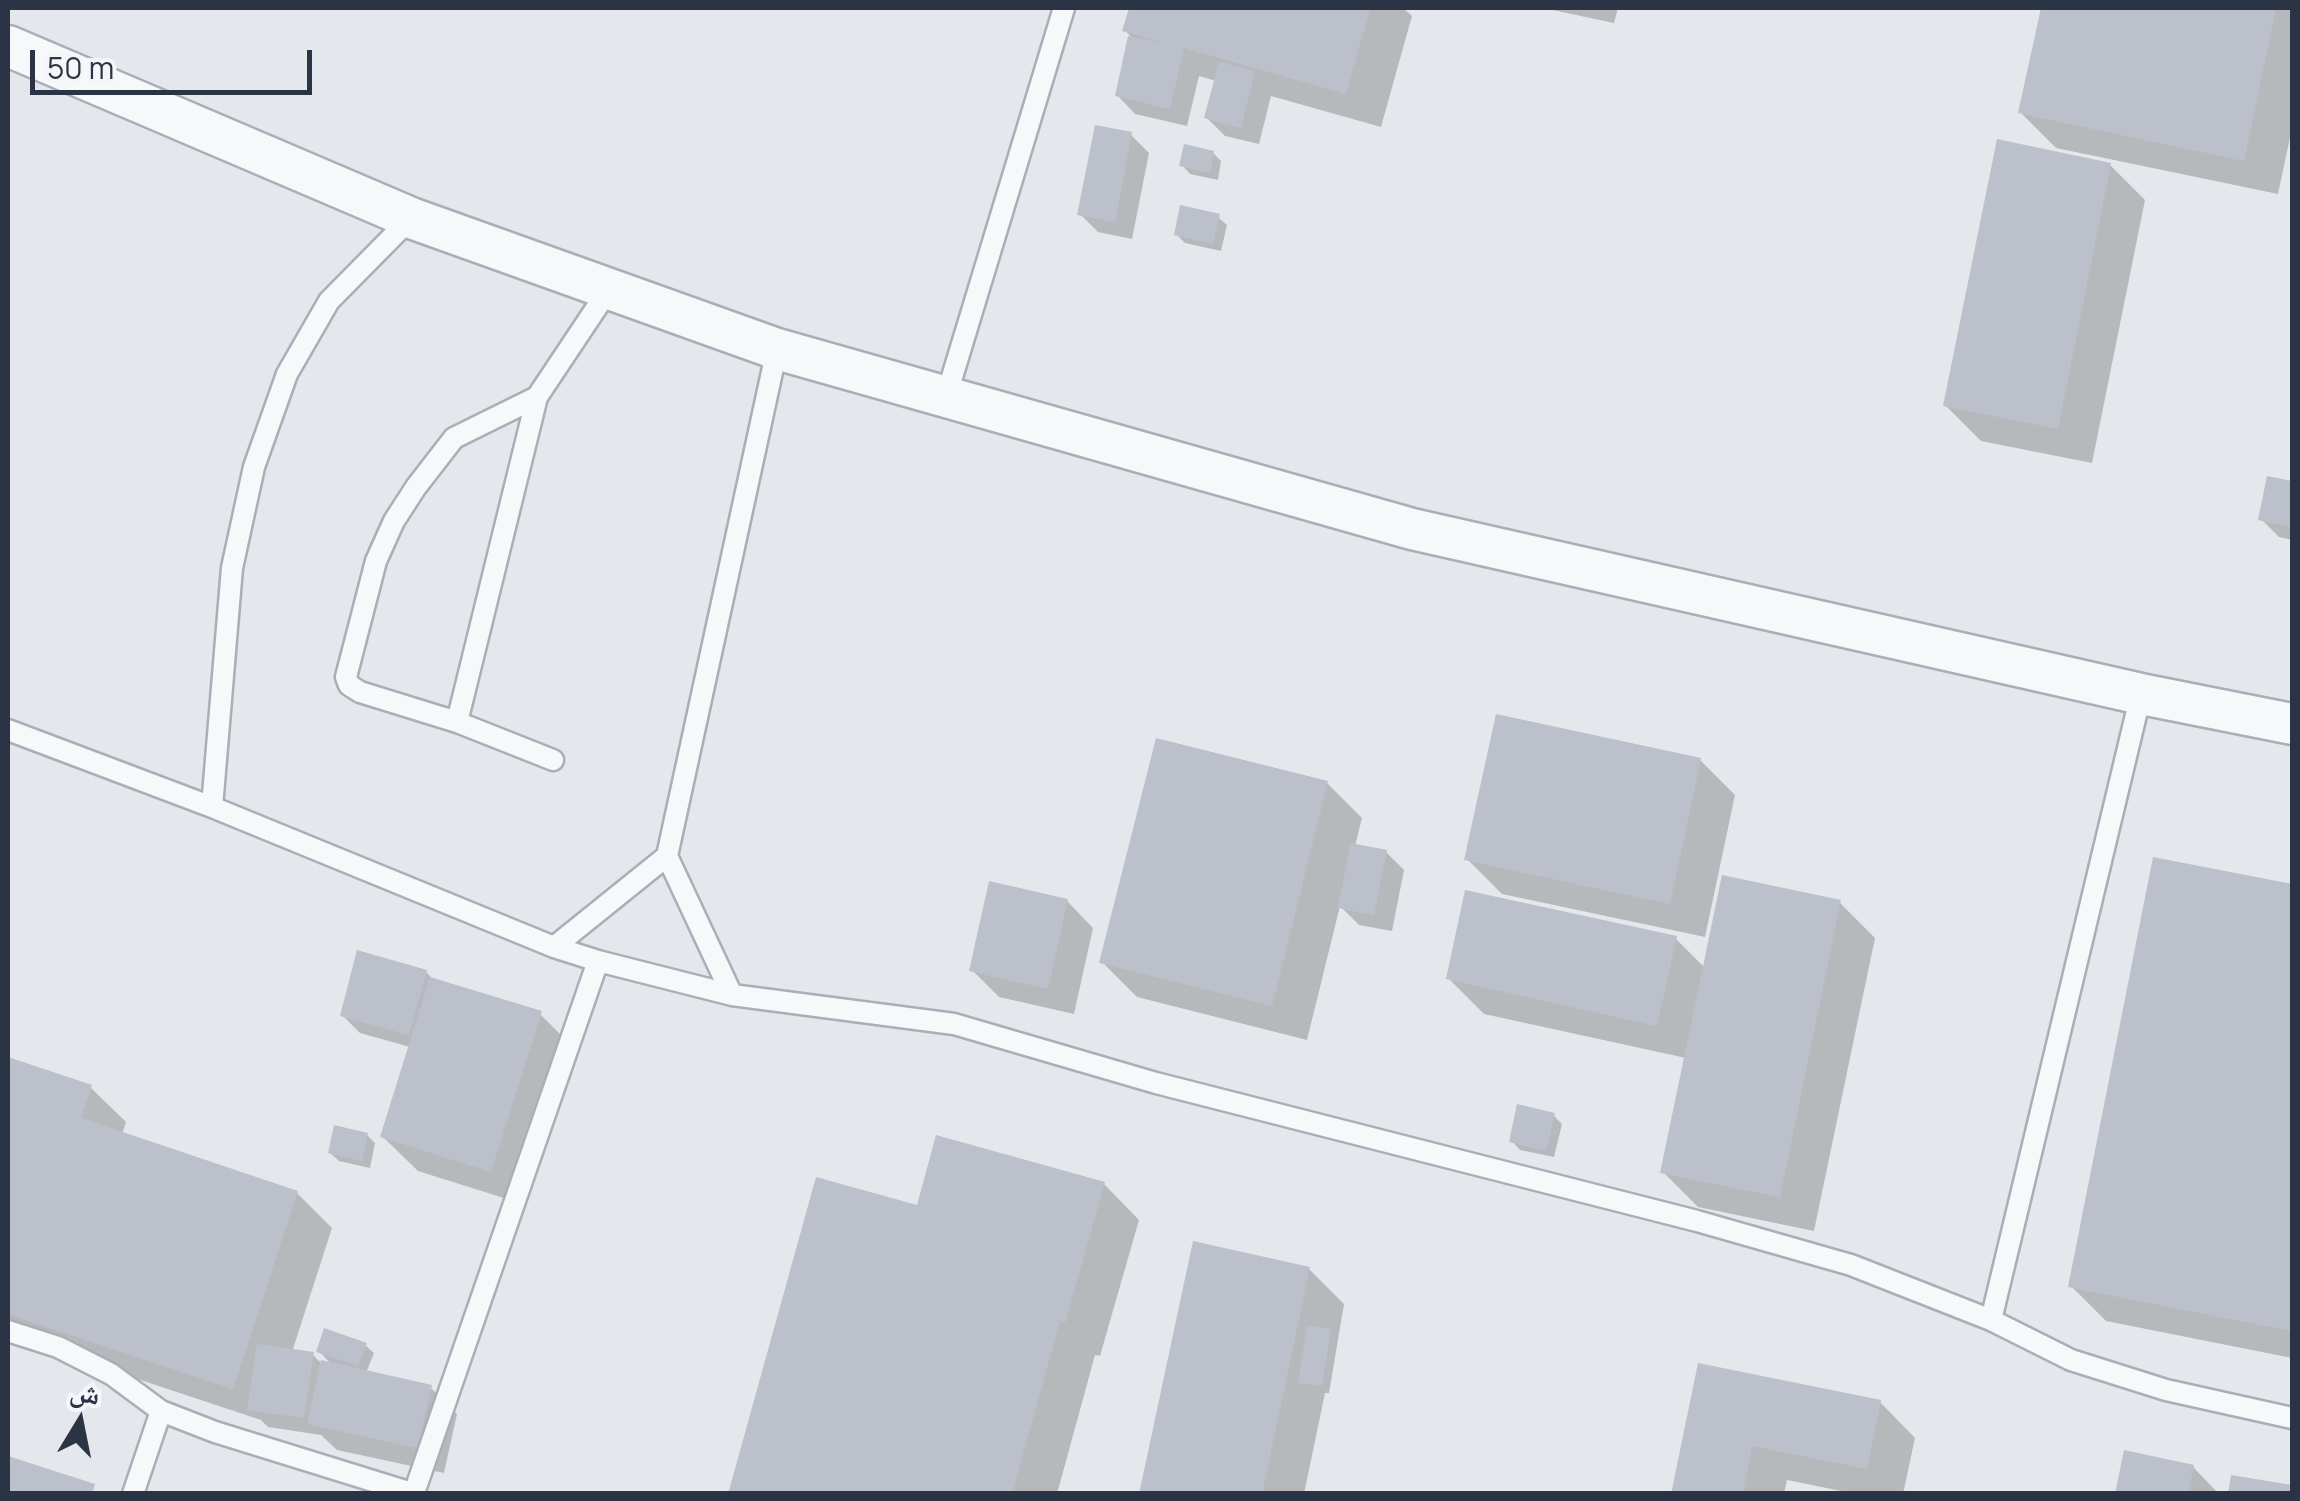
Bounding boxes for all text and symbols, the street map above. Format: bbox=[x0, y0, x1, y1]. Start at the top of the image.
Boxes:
scale bar bbox=[35, 30, 318, 92]
text: 50 m bbox=[47, 47, 114, 88]
text: ش bbox=[67, 1370, 103, 1413]
north arrow bbox=[30, 1371, 130, 1471]

